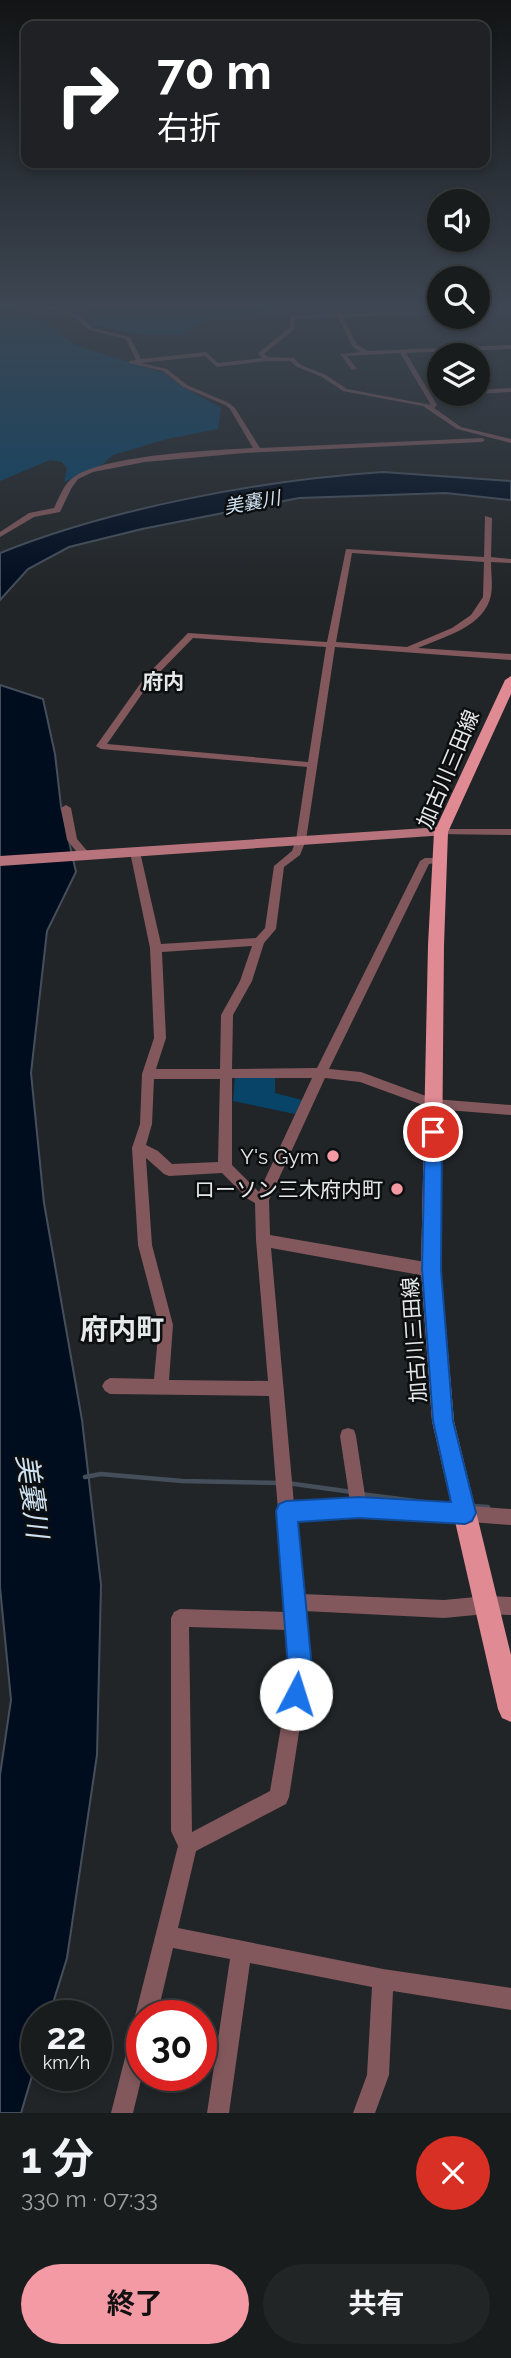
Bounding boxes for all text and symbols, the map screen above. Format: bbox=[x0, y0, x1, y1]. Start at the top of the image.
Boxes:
text: 70 m bbox=[157, 43, 272, 100]
icon: right bbox=[42, 49, 133, 140]
text: 右折 bbox=[157, 109, 221, 146]
map controls bbox=[427, 189, 490, 406]
button: sound bbox=[427, 189, 490, 252]
button: search bbox=[427, 266, 490, 329]
button: layers bbox=[427, 343, 490, 406]
water label: 美嚢川 bbox=[222, 486, 284, 518]
district label: 府内 bbox=[142, 669, 184, 694]
street label: 加古川三田線 bbox=[412, 706, 484, 832]
pin bbox=[403, 1102, 463, 1162]
icon: arrive bbox=[414, 1113, 452, 1151]
place label: Y's Gym bbox=[240, 1144, 319, 1169]
marker: Y's Gym bbox=[325, 1148, 341, 1164]
place label: ローソン三木府内町 bbox=[194, 1177, 383, 1202]
marker: ローソン三木府内町 bbox=[389, 1181, 405, 1197]
street label: 加古川三田線 bbox=[397, 1276, 431, 1404]
district label: 府内町 bbox=[80, 1313, 164, 1346]
water label: 美嚢川 bbox=[10, 1452, 55, 1543]
position arrow bbox=[259, 1657, 333, 1731]
speed limit sign: 30 bbox=[126, 2000, 217, 2091]
text: 22 bbox=[47, 2016, 86, 2057]
text: km/h bbox=[43, 2052, 90, 2073]
text: 1 分 bbox=[21, 2134, 94, 2183]
button: close bbox=[416, 2136, 490, 2210]
text: 330 m · 07:33 bbox=[21, 2185, 158, 2212]
button: 終了 bbox=[21, 2264, 249, 2344]
button: 共有 bbox=[263, 2264, 490, 2344]

